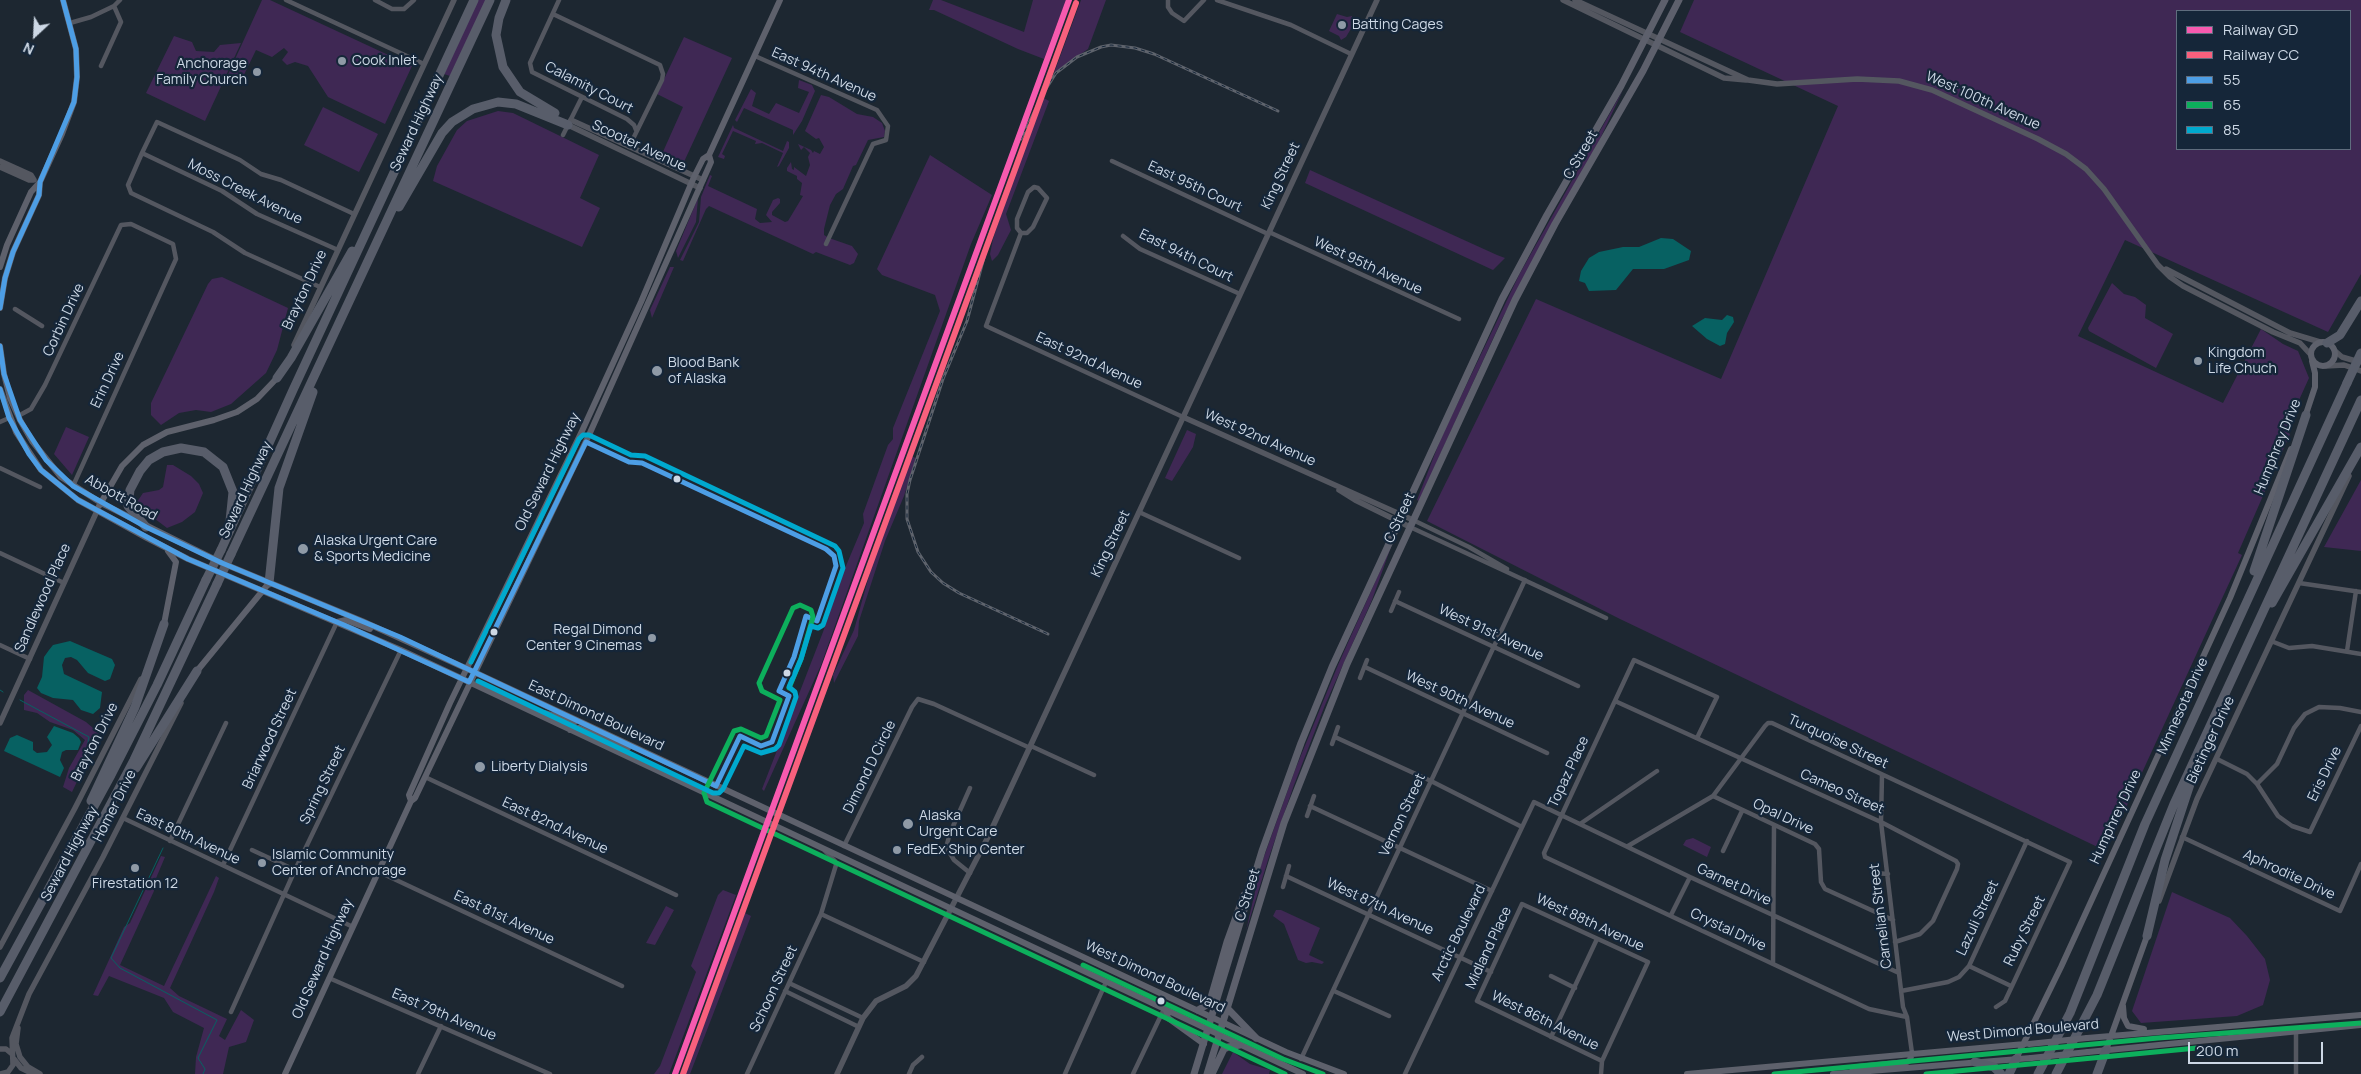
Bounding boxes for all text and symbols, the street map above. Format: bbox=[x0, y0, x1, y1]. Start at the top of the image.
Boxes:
north arrow bbox=[10, 10, 60, 60]
legend bbox=[2176, 10, 2351, 150]
place label: Batting Cages bbox=[1352, 17, 1443, 33]
marker: Batting Cages bbox=[1336, 19, 1348, 31]
text: Railway GD bbox=[2223, 19, 2298, 40]
text: N bbox=[20, 38, 37, 60]
street label: East 94th Avenue bbox=[769, 44, 879, 106]
text: Railway CC bbox=[2223, 44, 2299, 65]
place label: Cook Inlet bbox=[352, 53, 417, 69]
marker: Cook Inlet bbox=[336, 55, 348, 67]
place label: Anchorage Family Church bbox=[156, 56, 247, 88]
street label: Calamity Court bbox=[542, 59, 636, 117]
marker: Anchorage Family Church bbox=[251, 66, 263, 78]
street label: West 100th Avenue bbox=[1923, 68, 2043, 134]
text: 55 bbox=[2223, 69, 2240, 90]
street label: Seward Highway bbox=[387, 72, 447, 174]
text: 65 bbox=[2223, 94, 2241, 115]
street label: Scooter Avenue bbox=[589, 117, 689, 175]
text: 85 bbox=[2223, 119, 2240, 140]
street label: C Street bbox=[1560, 127, 1602, 183]
street label: King Street bbox=[1258, 140, 1304, 212]
street label: Moss Creek Avenue bbox=[185, 156, 305, 228]
street label: East 95th Court bbox=[1145, 158, 1245, 216]
street label: East 94th Court bbox=[1136, 226, 1236, 286]
street label: West 95th Avenue bbox=[1311, 234, 1425, 298]
street label: Brayton Drive bbox=[279, 247, 331, 333]
street label: Corbin Drive bbox=[40, 281, 88, 359]
street label: East 92nd Avenue bbox=[1033, 329, 1145, 393]
place label: Kingdom Life Chuch bbox=[2208, 345, 2277, 378]
street label: Erin Drive bbox=[88, 349, 128, 411]
place label: Blood Bank of Alaska bbox=[668, 355, 739, 388]
marker: Kingdom Life Chuch bbox=[2192, 355, 2204, 367]
marker: Blood Bank of Alaska bbox=[650, 364, 664, 378]
street label: Humphrey Drive bbox=[2251, 396, 2305, 498]
street label: West 92nd Avenue bbox=[1202, 406, 1318, 470]
street label: Old Seward Highway bbox=[512, 410, 584, 534]
street label: Seward Highway bbox=[216, 439, 276, 541]
street label: Abbott Road bbox=[82, 471, 160, 525]
unlabelled marker bbox=[672, 474, 682, 484]
street label: C Street bbox=[1381, 490, 1419, 546]
street label: King Street bbox=[1088, 508, 1134, 580]
place label: Alaska Urgent Care & Sports Medicine bbox=[314, 533, 437, 566]
street label: Sandlewood Place bbox=[11, 541, 75, 655]
marker: Alaska Urgent Care & Sports Medicine bbox=[296, 542, 310, 556]
street label: West 91st Avenue bbox=[1436, 601, 1546, 665]
place label: Regal Dimond Center 9 Cinemas bbox=[526, 622, 642, 654]
unlabelled marker bbox=[489, 627, 499, 637]
marker: Regal Dimond Center 9 Cinemas bbox=[646, 632, 658, 644]
street label: Minnesota Drive bbox=[2154, 655, 2212, 757]
street label: West 90th Avenue bbox=[1403, 667, 1517, 733]
unlabelled marker bbox=[782, 668, 792, 678]
street label: East Dimond Boulevard bbox=[526, 677, 666, 755]
street label: Briarwood Street bbox=[239, 686, 301, 792]
street label: Bietinger Drive bbox=[2183, 694, 2239, 786]
street label: Brayton Drive bbox=[68, 700, 122, 784]
street label: Turquoise Street bbox=[1785, 711, 1891, 773]
street label: Dimond D Circle bbox=[840, 718, 900, 816]
street label: Topaz Place bbox=[1545, 734, 1593, 810]
street label: Spring Street bbox=[297, 743, 349, 827]
street label: Eris Drive bbox=[2304, 744, 2346, 804]
place label: Liberty Dialysis bbox=[491, 759, 588, 775]
marker: Liberty Dialysis bbox=[473, 760, 487, 774]
street label: Cameo Street bbox=[1797, 766, 1887, 818]
street label: Homer Drive bbox=[90, 767, 140, 845]
street label: Humphrey Drive bbox=[2087, 767, 2145, 867]
street label: Vernon Street bbox=[1376, 771, 1430, 859]
street label: East 82nd Avenue bbox=[499, 794, 611, 858]
street label: Opal Drive bbox=[1750, 796, 1816, 838]
street label: Seward Highway bbox=[38, 804, 102, 904]
street label: East 80th Avenue bbox=[133, 806, 243, 868]
place label: Alaska Urgent Care bbox=[919, 808, 997, 840]
marker: Alaska Urgent Care bbox=[901, 817, 915, 831]
place label: FedEx Ship Center bbox=[907, 842, 1025, 858]
marker: FedEx Ship Center bbox=[891, 844, 903, 856]
street label: Aphrodite Drive bbox=[2240, 846, 2338, 904]
place label: Islamic Community Center of Anchorage bbox=[272, 847, 406, 880]
marker: Islamic Community Center of Anchorage bbox=[256, 857, 268, 869]
street label: Garnet Drive bbox=[1694, 860, 1774, 910]
marker: Firestation 12 bbox=[129, 862, 141, 874]
street label: Carnelian Street bbox=[1866, 862, 1896, 970]
street label: C Street bbox=[1232, 867, 1264, 923]
street label: West 87th Avenue bbox=[1324, 875, 1436, 939]
place label: Firestation 12 bbox=[92, 876, 178, 892]
street label: Lazuli Street bbox=[1953, 878, 2003, 958]
street label: Arctic Boulevard bbox=[1428, 882, 1490, 984]
street label: East 81st Avenue bbox=[451, 887, 557, 949]
street label: West 88th Avenue bbox=[1533, 891, 1647, 955]
street label: Ruby Street bbox=[2001, 893, 2049, 969]
street label: Old Seward Highway bbox=[289, 896, 357, 1022]
street label: Midland Place bbox=[1463, 904, 1515, 992]
street label: Crystal Drive bbox=[1687, 905, 1769, 955]
street label: West Dimond Boulevard bbox=[1082, 937, 1228, 1017]
street label: Schoon Street bbox=[747, 943, 801, 1035]
street label: East 79th Avenue bbox=[389, 985, 499, 1045]
street label: West 86th Avenue bbox=[1488, 988, 1602, 1054]
unlabelled marker bbox=[1156, 996, 1166, 1006]
street label: West Dimond Boulevard bbox=[1946, 1016, 2100, 1046]
scale bar bbox=[2191, 1032, 2326, 1064]
text: 200 m bbox=[2196, 1040, 2239, 1061]

